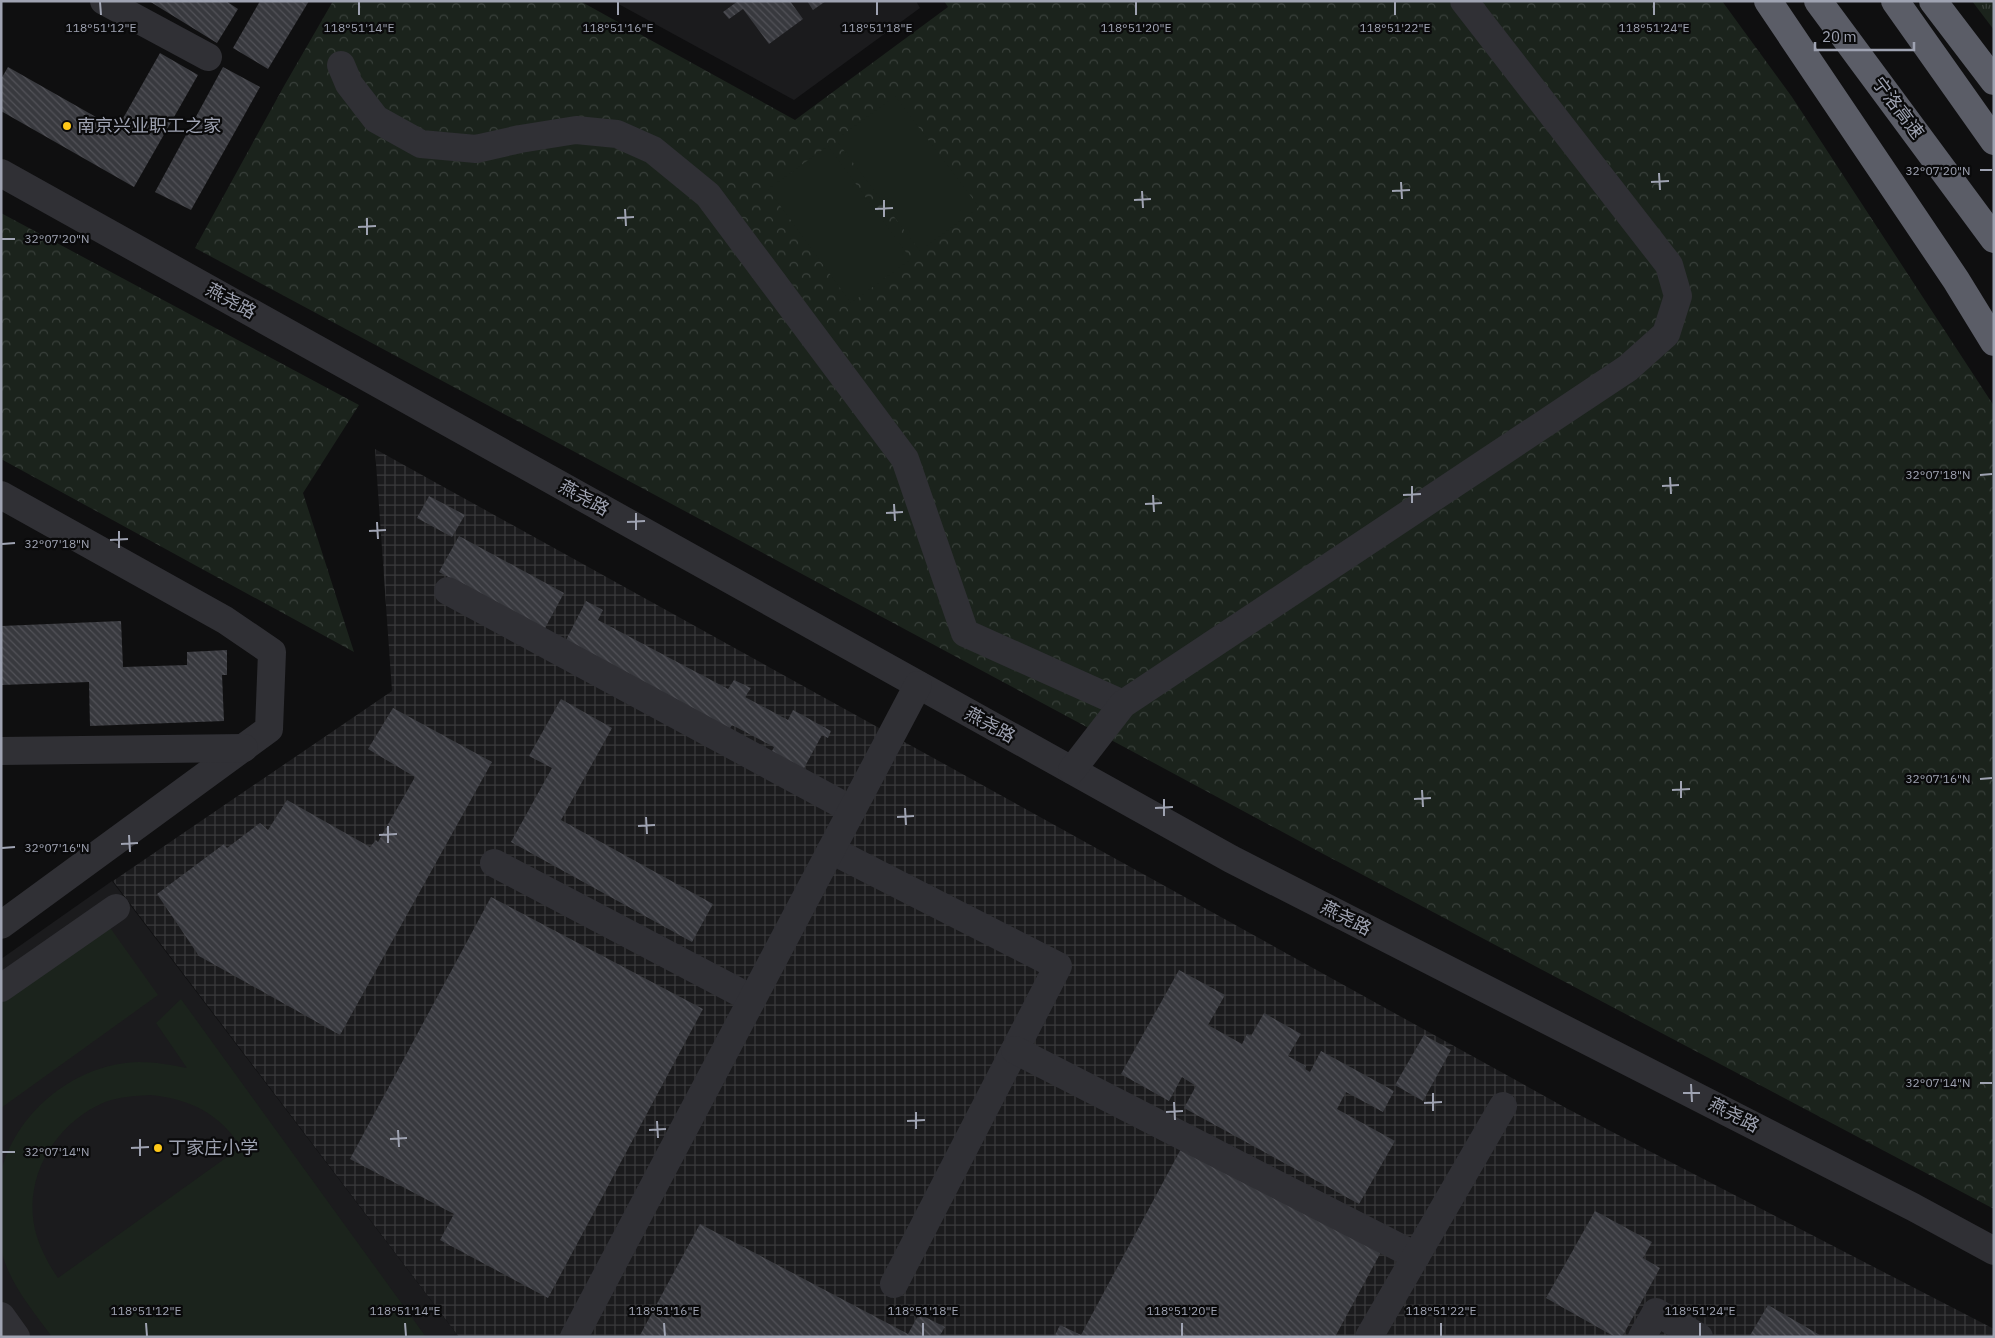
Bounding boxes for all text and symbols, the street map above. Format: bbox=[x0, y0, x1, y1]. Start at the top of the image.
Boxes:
text: 118°51'12"E bbox=[66, 20, 136, 35]
text: 118°51'14"E bbox=[324, 20, 394, 35]
text: 118°51'16"E bbox=[583, 20, 653, 35]
text: 118°51'18"E bbox=[842, 20, 912, 35]
text: 118°51'20"E bbox=[1101, 20, 1171, 35]
text: 118°51'22"E bbox=[1360, 20, 1430, 35]
text: 118°51'24"E bbox=[1619, 20, 1689, 35]
scale bar bbox=[1815, 20, 1914, 52]
text: 20 m bbox=[1822, 27, 1857, 46]
street label: 宁洛高速 bbox=[1868, 72, 1929, 143]
place label: 南京兴业职工之家 bbox=[77, 114, 221, 137]
marker: 南京兴业职工之家 bbox=[61, 120, 73, 132]
text: 32°07'20"N bbox=[1905, 163, 1971, 178]
text: 32°07'20"N bbox=[24, 231, 90, 246]
street label: 燕尧路 bbox=[202, 277, 260, 324]
text: 32°07'18"N bbox=[1905, 467, 1971, 482]
street label: 燕尧路 bbox=[555, 474, 613, 521]
text: 32°07'18"N bbox=[24, 536, 90, 551]
street label: 燕尧路 bbox=[961, 701, 1019, 748]
text: 32°07'16"N bbox=[1905, 771, 1971, 786]
text: 32°07'16"N bbox=[24, 840, 90, 855]
street label: 燕尧路 bbox=[1317, 895, 1376, 940]
text: 32°07'14"N bbox=[1905, 1075, 1971, 1090]
street label: 燕尧路 bbox=[1705, 1092, 1764, 1137]
place label: 丁家庄小学 bbox=[168, 1136, 258, 1159]
marker: 丁家庄小学 bbox=[152, 1142, 164, 1154]
text: 32°07'14"N bbox=[24, 1144, 90, 1159]
text: 118°51'12"E bbox=[111, 1303, 181, 1318]
text: 118°51'14"E bbox=[370, 1303, 440, 1318]
text: 118°51'16"E bbox=[629, 1303, 699, 1318]
text: 118°51'18"E bbox=[888, 1303, 958, 1318]
text: 118°51'20"E bbox=[1147, 1303, 1217, 1318]
text: 118°51'22"E bbox=[1406, 1303, 1476, 1318]
text: 118°51'24"E bbox=[1665, 1303, 1735, 1318]

